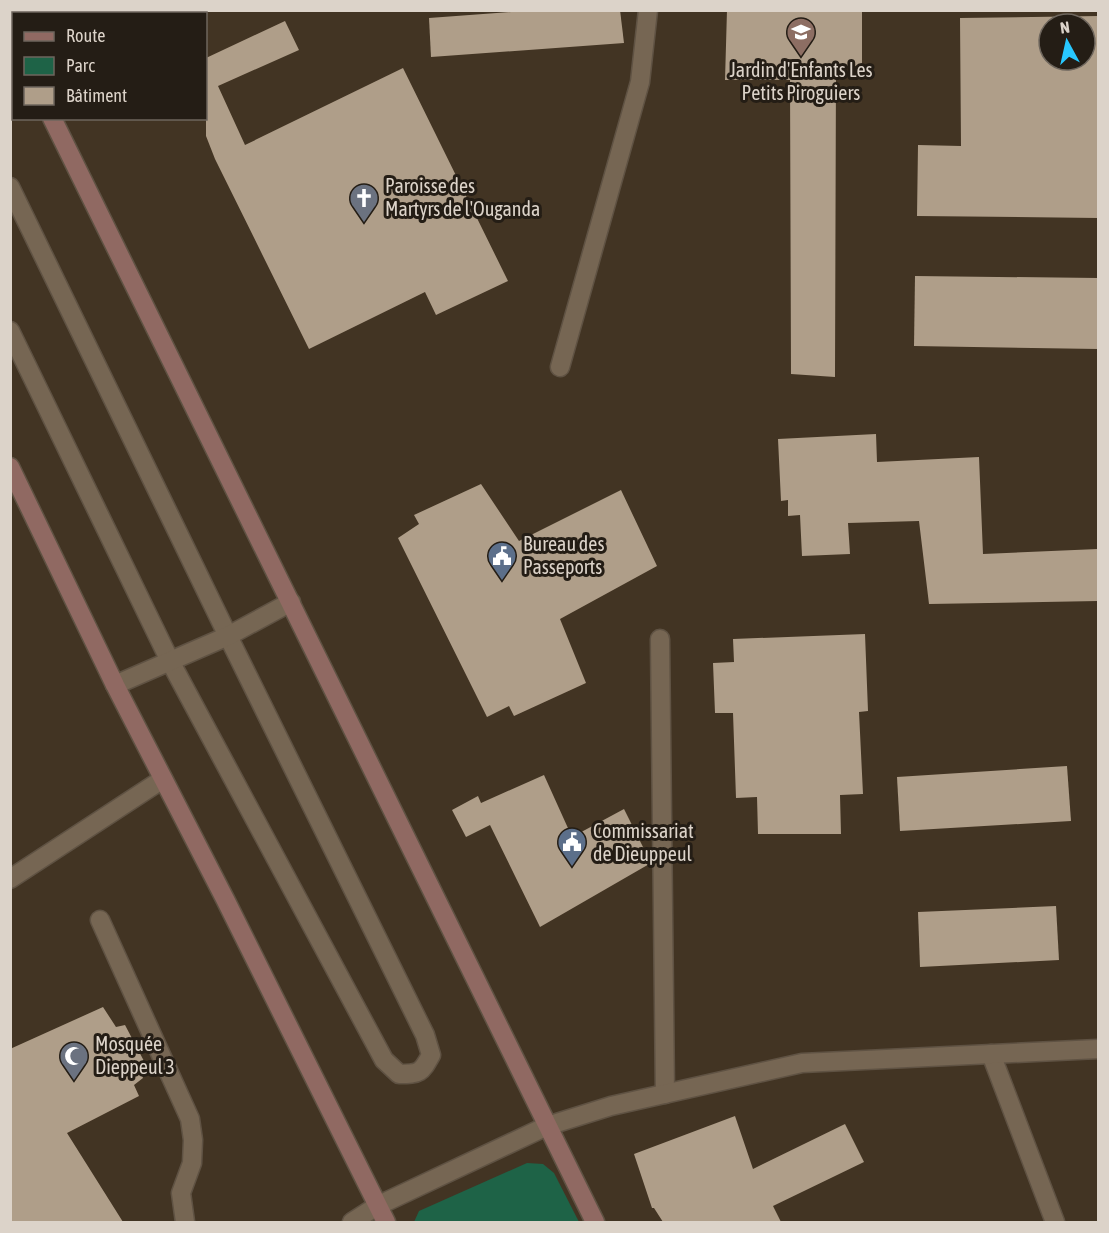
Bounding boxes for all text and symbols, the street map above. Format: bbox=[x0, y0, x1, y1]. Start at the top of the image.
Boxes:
legend bbox=[12, 12, 207, 120]
north arrow bbox=[1037, 12, 1097, 72]
school or university icon: Jardin d'Enfants Les Petits Piroguiers bbox=[785, 16, 817, 58]
text: N bbox=[1059, 18, 1071, 37]
text: Route bbox=[66, 25, 105, 46]
text: Parc bbox=[66, 55, 95, 76]
place label: Jardin d'Enfants Les Petits Piroguiers bbox=[729, 58, 873, 104]
text: Bâtiment bbox=[66, 85, 127, 106]
place label: Paroisse des Martyrs de l'Ouganda bbox=[385, 174, 540, 220]
church icon: Paroisse des Martyrs de l'Ouganda bbox=[348, 182, 380, 224]
place label: Bureau des Passeports bbox=[523, 532, 604, 578]
public building icon: Bureau des Passeports bbox=[486, 540, 518, 582]
place label: Commissariat de Dieuppeul bbox=[593, 819, 694, 865]
public building icon: Commissariat de Dieuppeul bbox=[556, 826, 588, 868]
place label: Mosquée Dieppeul 3 bbox=[95, 1032, 175, 1078]
mosque icon: Mosquée Dieppeul 3 bbox=[58, 1040, 90, 1082]

